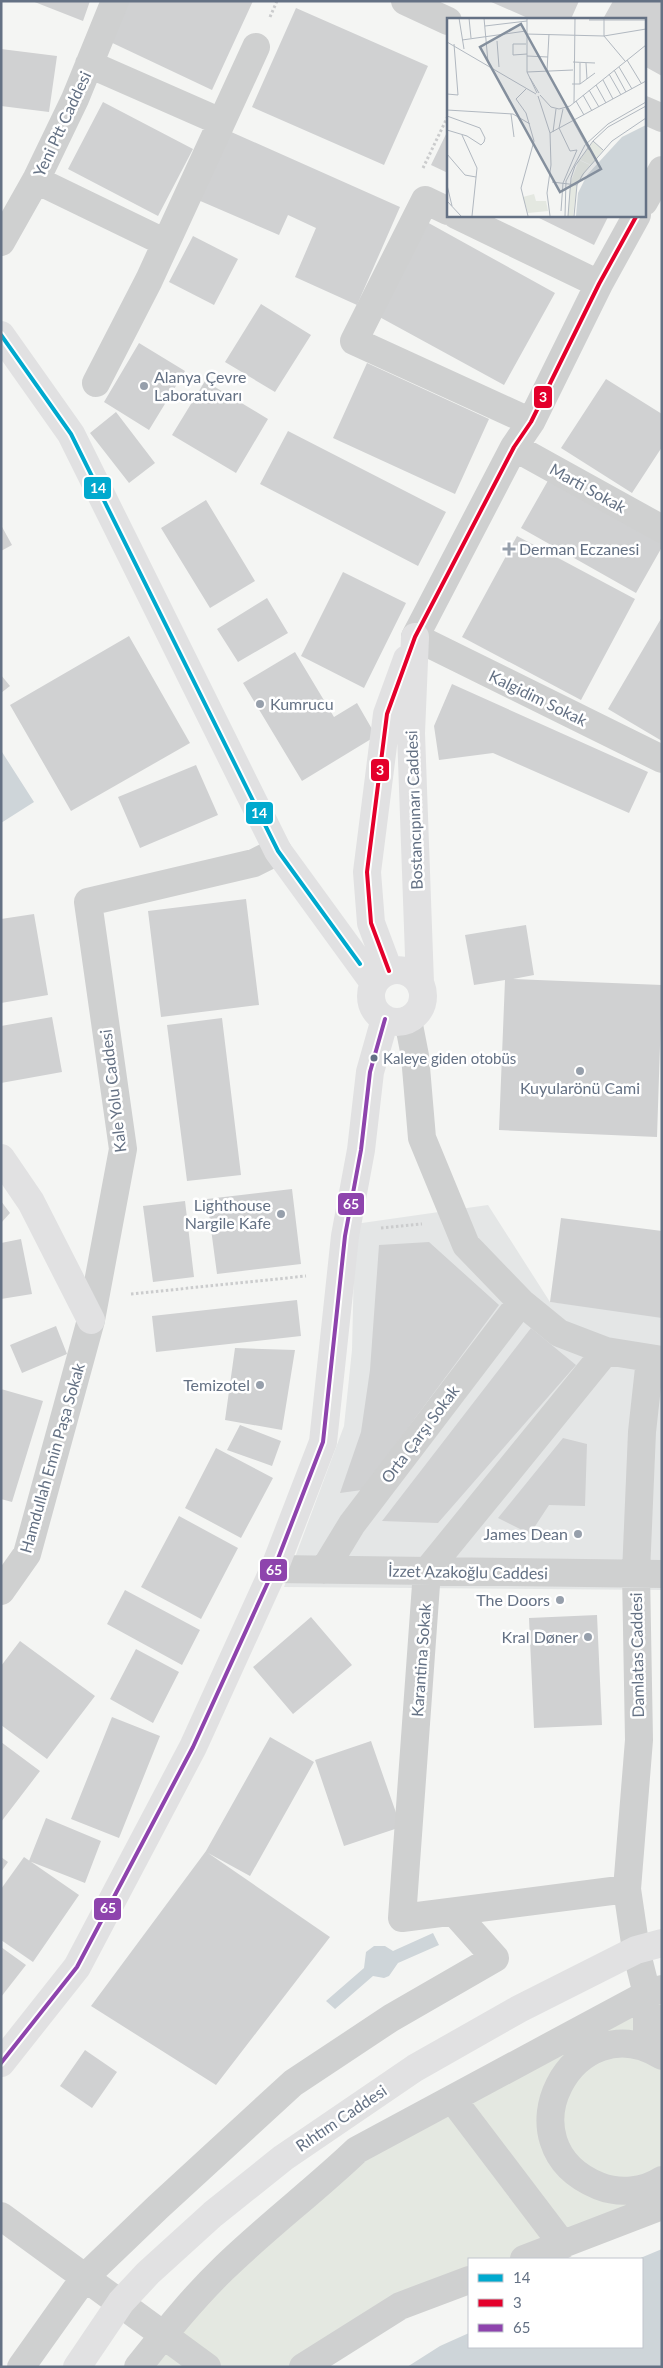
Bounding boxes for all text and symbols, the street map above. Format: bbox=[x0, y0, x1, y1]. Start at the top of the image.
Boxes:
inset map bbox=[447, 18, 646, 216]
street label: Yeni Ptt Caddesi bbox=[29, 68, 94, 179]
place label: Alanya Çevre Laboratuvarı bbox=[154, 367, 246, 404]
marker: Alanya Çevre Laboratuvarı bbox=[138, 380, 150, 392]
line badge: 3 bbox=[533, 385, 553, 409]
text: 3 bbox=[539, 388, 547, 405]
street label: Marti Sokak bbox=[547, 459, 630, 517]
line badge: 14 bbox=[83, 476, 112, 500]
text: 14 bbox=[90, 479, 106, 496]
place label: Derman Eczanesi bbox=[519, 539, 639, 558]
marker: Derman Eczanesi bbox=[503, 543, 515, 555]
street label: Kalgidim Sokak bbox=[486, 666, 591, 730]
place label: Kumrucu bbox=[270, 694, 334, 713]
marker: Kumrucu bbox=[254, 698, 266, 710]
street label: Bostancıpınarı Caddesi bbox=[401, 730, 426, 890]
line badge: 3 bbox=[370, 758, 390, 782]
text: 3 bbox=[376, 761, 384, 778]
line badge: 14 bbox=[245, 801, 274, 825]
text: 14 bbox=[251, 804, 267, 821]
street label: Kale Yolu Caddesi bbox=[96, 1028, 129, 1154]
place label: Kaleye giden otobüs bbox=[383, 1049, 516, 1067]
marker: Kaleye giden otobüs bbox=[369, 1053, 379, 1063]
marker: Kuyularönü Cami bbox=[574, 1065, 586, 1077]
place label: Kuyularönü Cami bbox=[520, 1078, 640, 1097]
line badge: 65 bbox=[337, 1192, 365, 1216]
place label: Lighthouse Nargile Kafe bbox=[185, 1195, 271, 1232]
text: 65 bbox=[343, 1195, 359, 1212]
marker: Lighthouse Nargile Kafe bbox=[275, 1208, 287, 1220]
street label: Hamdullah Emin Paşa Sokak bbox=[15, 1360, 88, 1555]
place label: Temizotel bbox=[183, 1375, 250, 1394]
marker: Temizotel bbox=[254, 1379, 266, 1391]
street label: Orta Çarşı Sokak bbox=[377, 1380, 463, 1486]
place label: James Dean bbox=[484, 1524, 568, 1543]
marker: James Dean bbox=[572, 1528, 584, 1540]
line badge: 65 bbox=[259, 1558, 288, 1582]
text: 65 bbox=[266, 1561, 282, 1578]
street label: İzzet Azakoğlu Caddesi bbox=[388, 1561, 548, 1582]
place label: The Doors bbox=[476, 1590, 550, 1609]
street label: Damlatas Caddesi bbox=[626, 1592, 647, 1718]
marker: The Doors bbox=[554, 1594, 566, 1606]
street label: Karantina Sokak bbox=[407, 1602, 434, 1717]
place label: Kral Døner bbox=[502, 1627, 578, 1646]
marker: Kral Døner bbox=[582, 1631, 594, 1643]
line badge: 65 bbox=[93, 1897, 122, 1921]
text: 65 bbox=[100, 1899, 116, 1916]
street label: Rıhtım Caddesi bbox=[292, 2080, 390, 2155]
legend bbox=[468, 2258, 643, 2348]
text: 14 bbox=[513, 2268, 531, 2286]
text: 3 bbox=[513, 2293, 522, 2311]
text: 65 bbox=[513, 2318, 530, 2336]

